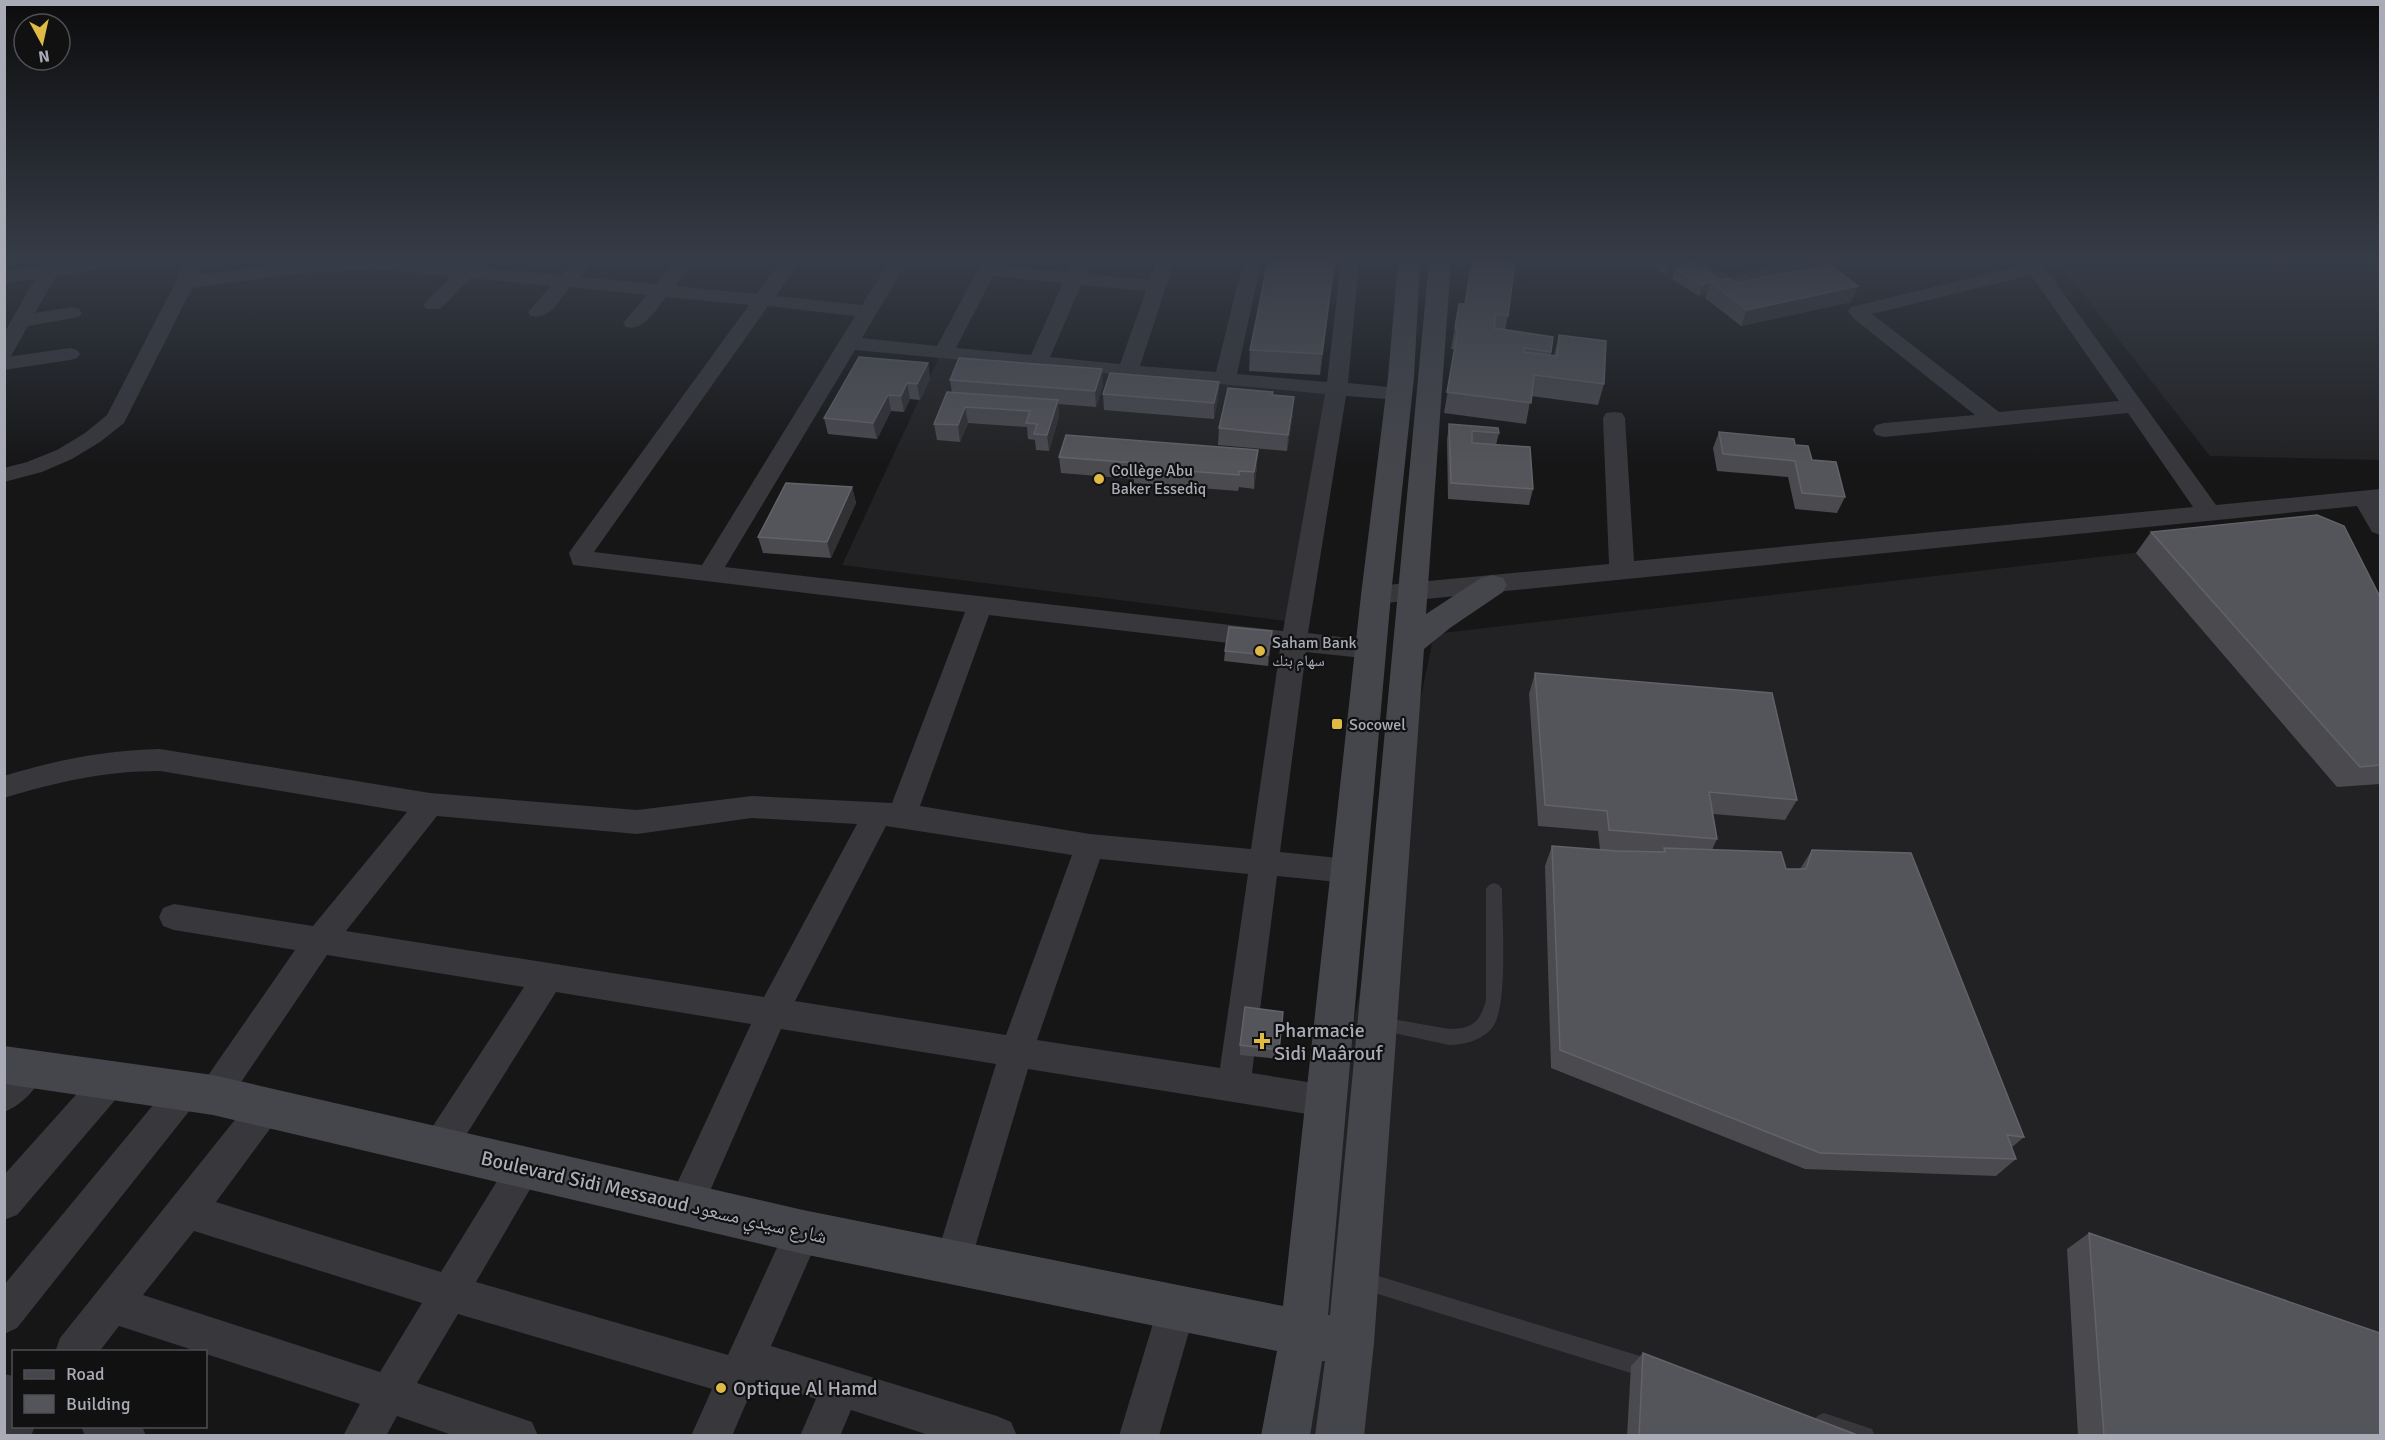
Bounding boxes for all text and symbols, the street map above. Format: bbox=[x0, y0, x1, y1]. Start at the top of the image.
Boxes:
north arrow bbox=[12, 12, 72, 72]
text: N bbox=[37, 45, 51, 67]
place label: Collège Abu Baker Essediq bbox=[1111, 461, 1206, 499]
marker: Collège Abu Baker Essediq bbox=[1092, 472, 1106, 486]
place label: Saham Bank سهام بنك bbox=[1272, 633, 1357, 671]
marker: Saham Bank سهام بنك bbox=[1253, 644, 1267, 658]
place label: Socowel bbox=[1349, 715, 1406, 735]
marker: Socowel bbox=[1330, 717, 1344, 731]
place label: Pharmacie Sidi Maârouf bbox=[1274, 1018, 1384, 1066]
marker: Pharmacie Sidi Maârouf bbox=[1255, 1034, 1269, 1048]
street label: Boulevard Sidi Messaoud شارع سيدي مسعود bbox=[478, 1145, 829, 1253]
legend bbox=[12, 1350, 207, 1428]
text: Road bbox=[66, 1363, 105, 1385]
place label: Optique Al Hamd bbox=[733, 1376, 878, 1401]
marker: Optique Al Hamd bbox=[714, 1381, 728, 1395]
text: Building bbox=[66, 1393, 130, 1415]

